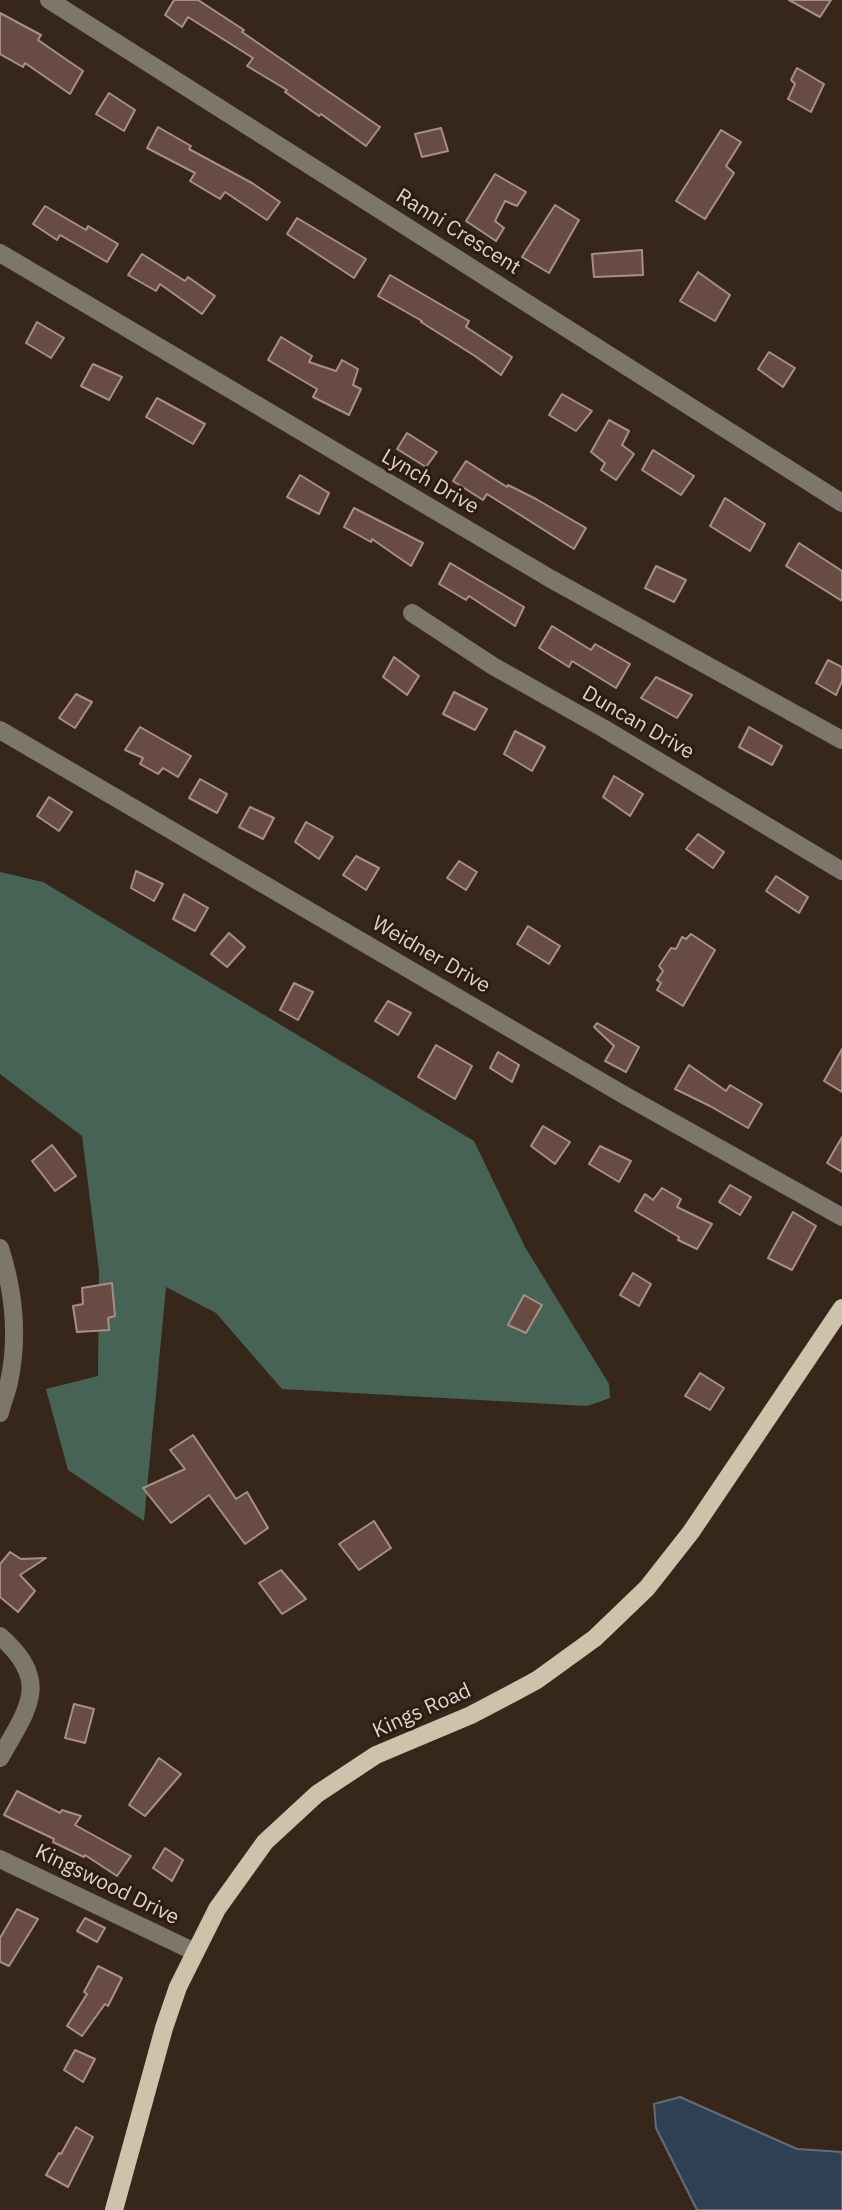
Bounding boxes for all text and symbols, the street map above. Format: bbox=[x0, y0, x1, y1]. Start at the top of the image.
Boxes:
street label: Ranni Crescent bbox=[391, 184, 525, 280]
street label: Lynch Drive bbox=[377, 444, 483, 520]
street label: Duncan Drive bbox=[577, 681, 699, 765]
street label: Weidner Drive bbox=[367, 911, 495, 999]
street label: Kings Road bbox=[369, 1678, 475, 1744]
street label: Kingswood Drive bbox=[31, 1839, 183, 1931]

